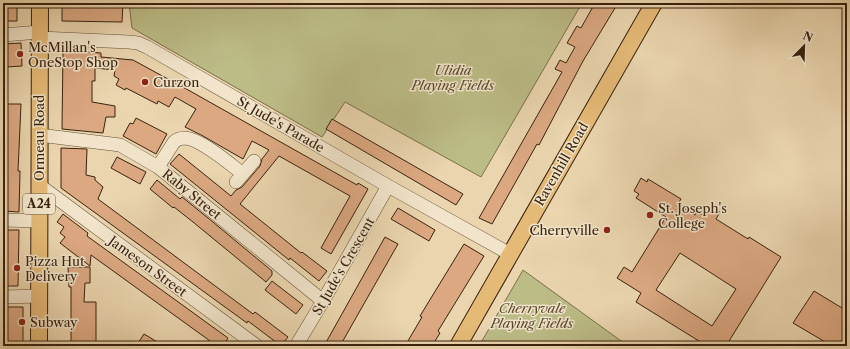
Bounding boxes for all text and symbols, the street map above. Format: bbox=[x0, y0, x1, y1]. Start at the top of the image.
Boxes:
north arrow bbox=[784, 26, 824, 66]
text: N bbox=[801, 28, 815, 45]
place label: McMillan's OneStop Shop bbox=[28, 39, 118, 70]
marker: McMillan's OneStop Shop bbox=[15, 49, 25, 59]
park label: Ulidia Playing Fields bbox=[411, 62, 495, 93]
place label: Curzon bbox=[153, 74, 199, 90]
marker: Curzon bbox=[140, 77, 150, 87]
street label: St Jude's Parade bbox=[235, 93, 327, 155]
street label: Ormeau Road bbox=[31, 95, 47, 181]
street label: Ravenhill Road bbox=[531, 119, 591, 209]
street label: Raby Street bbox=[159, 165, 225, 223]
road number: A24 bbox=[23, 194, 55, 214]
place label: St. Joseph's College bbox=[658, 200, 727, 231]
marker: St. Joseph's College bbox=[645, 210, 655, 220]
street label: St Jude's Crescent bbox=[308, 214, 378, 318]
place label: Cherryville bbox=[529, 222, 599, 238]
marker: Cherryville bbox=[602, 225, 612, 235]
street label: Jameson Street bbox=[104, 231, 191, 300]
place label: Pizza Hut Delivery bbox=[25, 253, 85, 284]
marker: Pizza Hut Delivery bbox=[12, 263, 22, 273]
park label: Cherryvale Playing Fields bbox=[490, 300, 574, 331]
place label: Subway bbox=[30, 314, 78, 330]
marker: Subway bbox=[17, 317, 27, 327]

